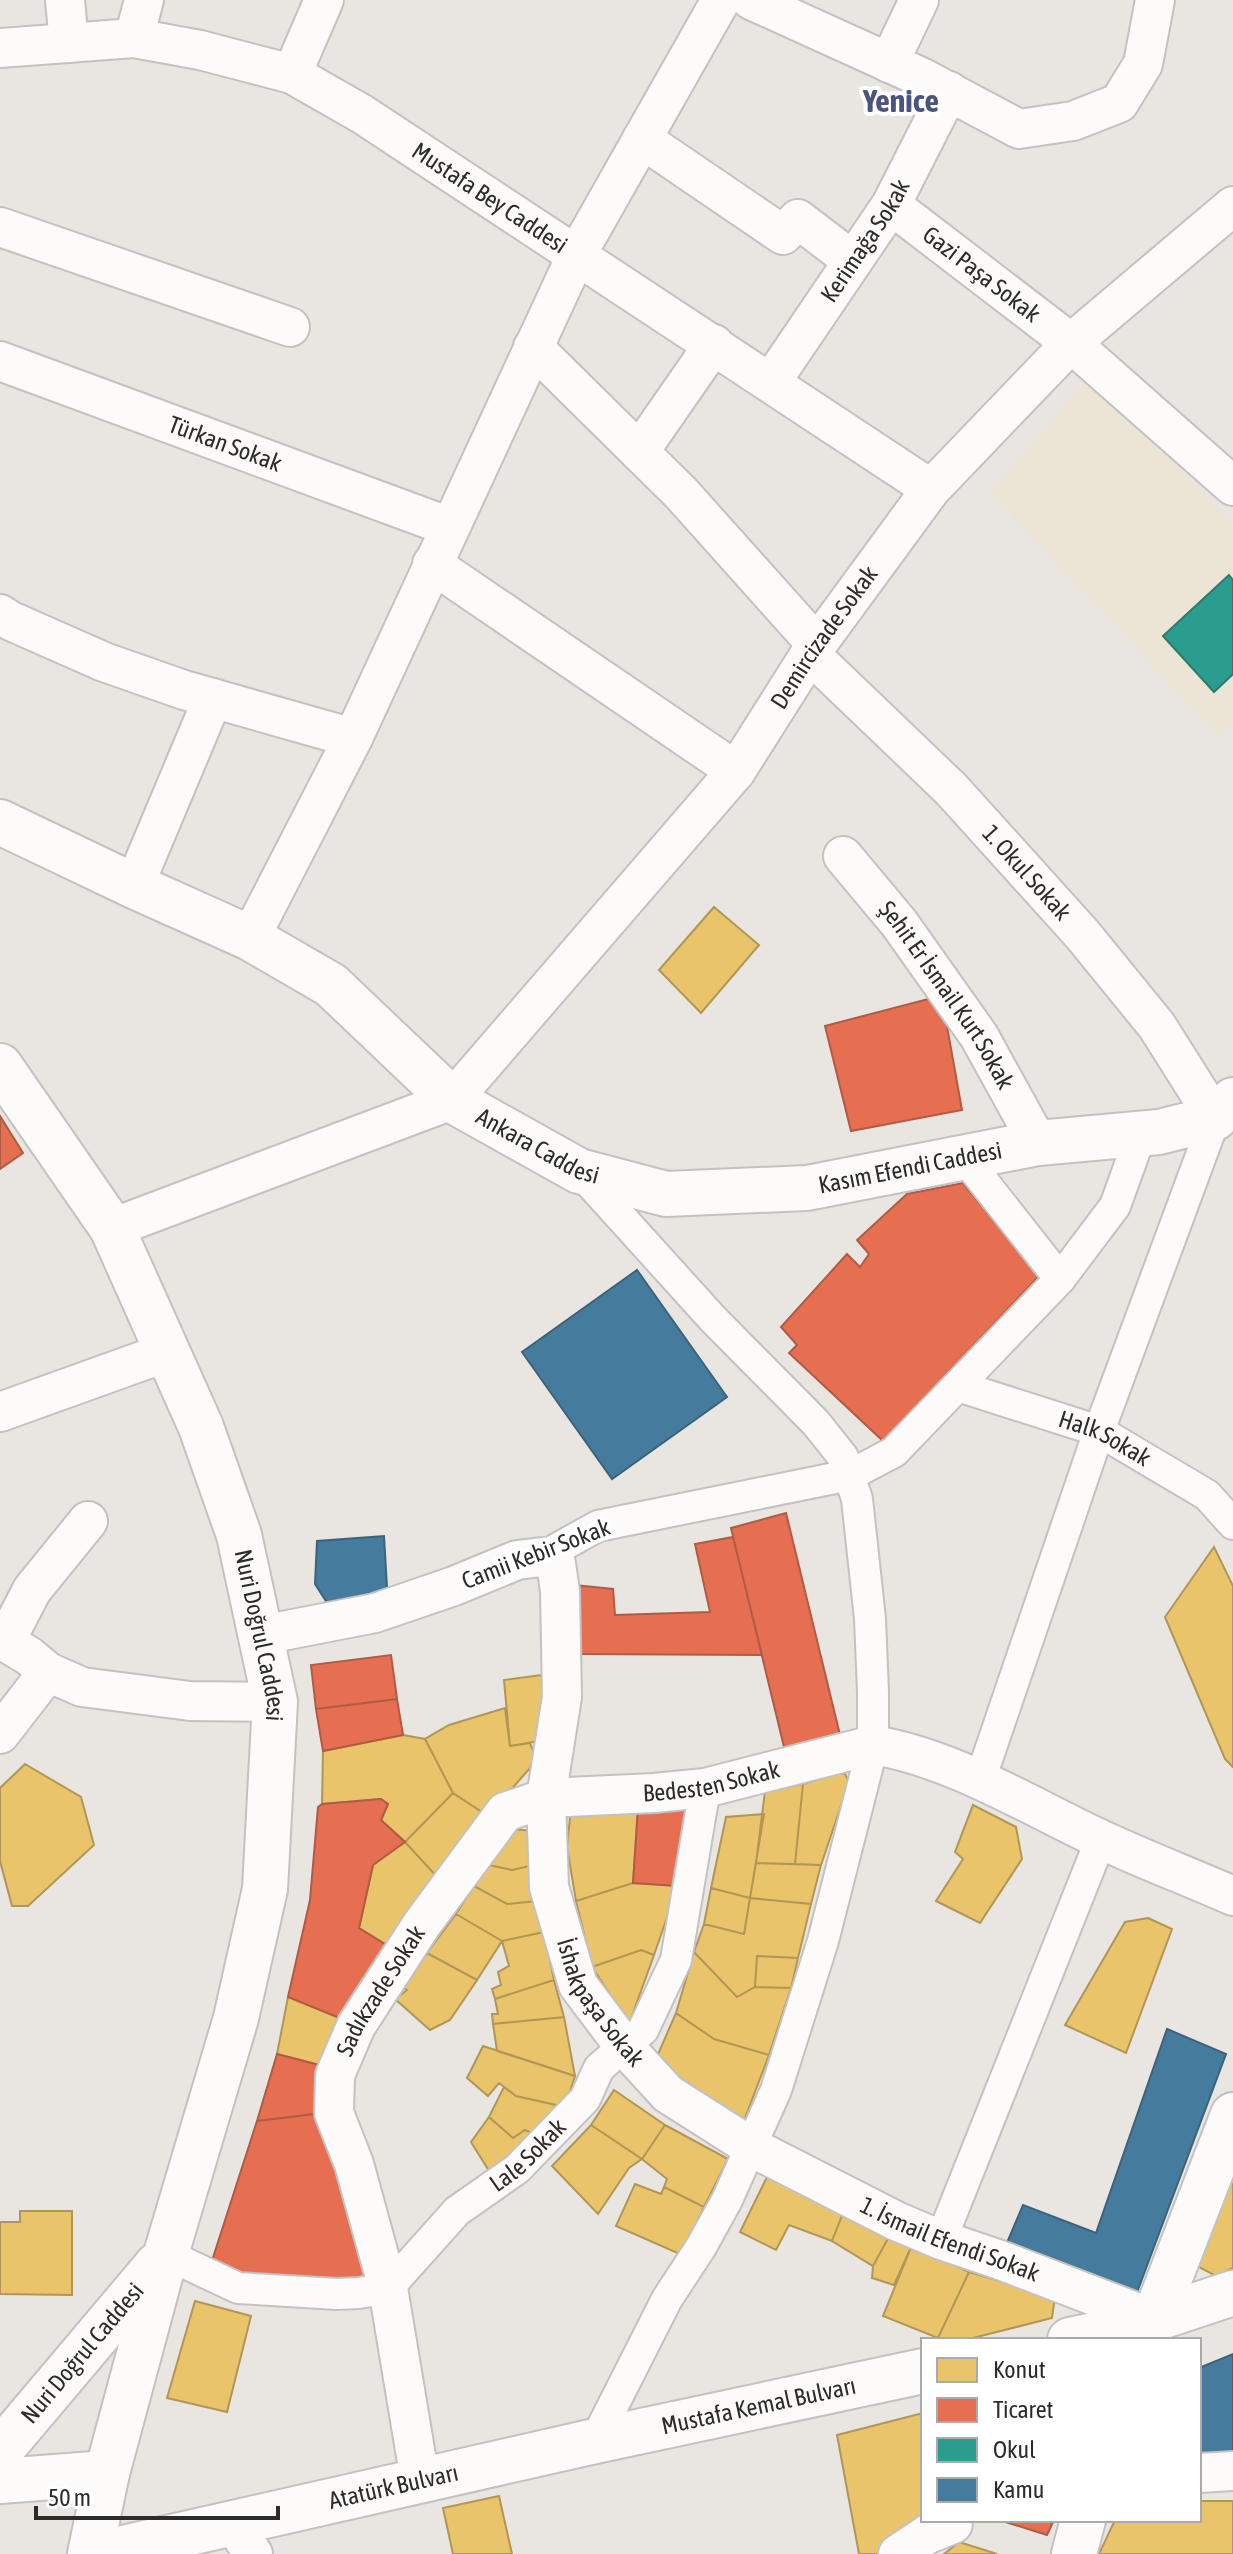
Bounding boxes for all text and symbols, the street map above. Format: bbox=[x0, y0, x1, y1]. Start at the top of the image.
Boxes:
district label: Yenice bbox=[862, 82, 939, 119]
street label: Mustafa Bey Caddesi bbox=[407, 137, 573, 259]
street label: Kerimağa Sokak bbox=[815, 174, 915, 307]
street label: Gazi Paşa Sokak bbox=[918, 221, 1046, 328]
street label: Türkan Sokak bbox=[165, 410, 286, 477]
street label: Demircizade Sokak bbox=[765, 560, 883, 714]
street label: 1. Okul Sokak bbox=[977, 819, 1077, 926]
street label: Şehit Er İsmail Kurt Sokak bbox=[874, 896, 1020, 1094]
street label: Ankara Caddesi bbox=[472, 1102, 602, 1189]
street label: Kasım Efendi Caddesi bbox=[816, 1136, 1004, 1198]
street label: Halk Sokak bbox=[1055, 1405, 1156, 1472]
street label: Camii Kebir Sokak bbox=[458, 1513, 614, 1594]
street label: Nuri Doğrul Caddesi bbox=[229, 1547, 290, 1722]
street label: Bedesten Sokak bbox=[642, 1755, 783, 1807]
street label: Sadıkzade Sokak bbox=[331, 1920, 430, 2060]
street label: İshakpaşa Sokak bbox=[552, 1935, 650, 2072]
street label: Lale Sokak bbox=[484, 2113, 571, 2197]
street label: 1. İsmail Efendi Sokak bbox=[856, 2191, 1044, 2287]
street label: Nuri Doğrul Caddesi bbox=[15, 2277, 149, 2428]
legend bbox=[921, 2338, 1201, 2522]
text: Konut bbox=[993, 2356, 1046, 2383]
street label: Mustafa Kemal Bulvarı bbox=[659, 2372, 858, 2439]
text: Ticaret bbox=[993, 2396, 1054, 2423]
text: Okul bbox=[993, 2436, 1036, 2463]
street label: Atatürk Bulvarı bbox=[326, 2458, 461, 2514]
scale bar bbox=[36, 2470, 278, 2520]
text: Kamu bbox=[993, 2476, 1044, 2503]
text: 50 m bbox=[48, 2484, 91, 2511]

